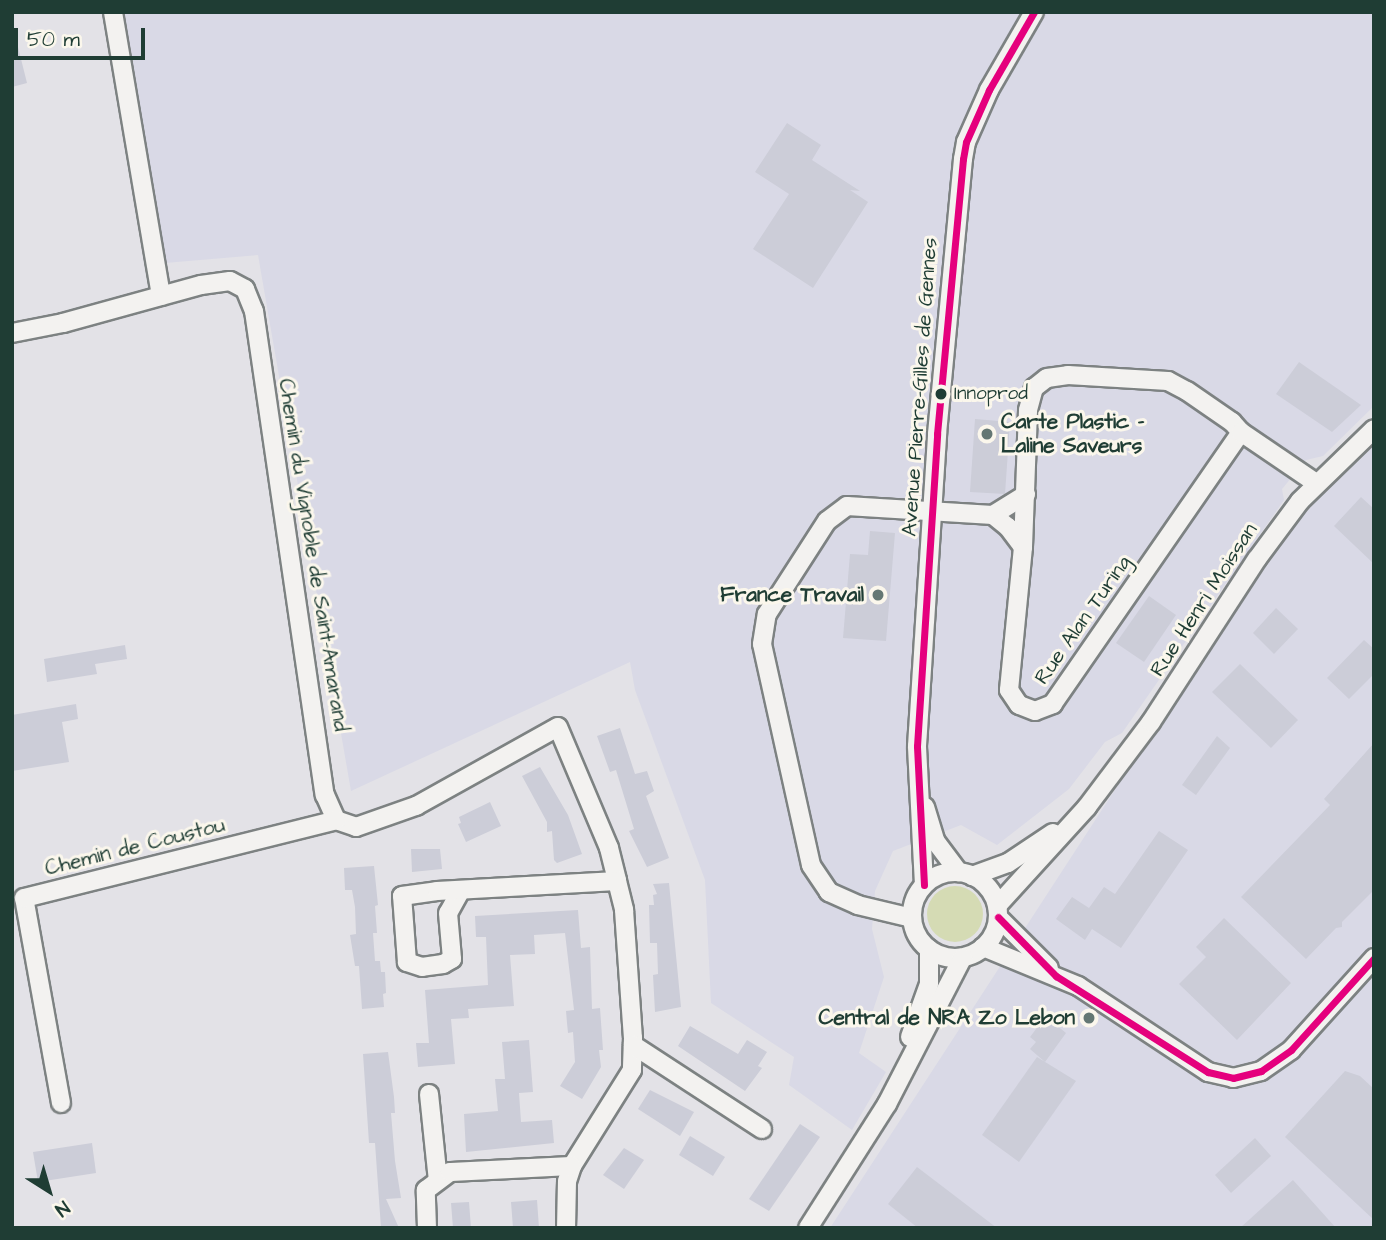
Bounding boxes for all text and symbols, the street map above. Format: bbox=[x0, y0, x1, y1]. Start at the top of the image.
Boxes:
scale bar bbox=[18, 14, 149, 58]
text: 50 m bbox=[27, 25, 80, 54]
street label: Avenue Pierre-Gilles de Gennes bbox=[897, 237, 943, 537]
street label: Chemin du Vignoble de Saint-Amarand bbox=[273, 377, 353, 733]
place label: Innoprod bbox=[954, 383, 1028, 405]
marker: Innoprod bbox=[934, 387, 948, 401]
place label: Carte Plastic - Laline Saveurs bbox=[1001, 409, 1144, 459]
marker: Carte Plastic - Laline Saveurs bbox=[979, 426, 995, 442]
street label: Rue Henri Moissan bbox=[1145, 519, 1263, 681]
street label: Rue Alan Turing bbox=[1029, 551, 1137, 689]
place label: France Travail bbox=[720, 582, 864, 608]
marker: France Travail bbox=[870, 587, 886, 603]
street label: Chemin de Coustou bbox=[42, 812, 228, 882]
place label: Central de NRA Zo Lebon bbox=[819, 1005, 1075, 1031]
marker: Central de NRA Zo Lebon bbox=[1081, 1010, 1097, 1026]
north arrow bbox=[14, 1156, 84, 1226]
text: N bbox=[49, 1194, 75, 1223]

